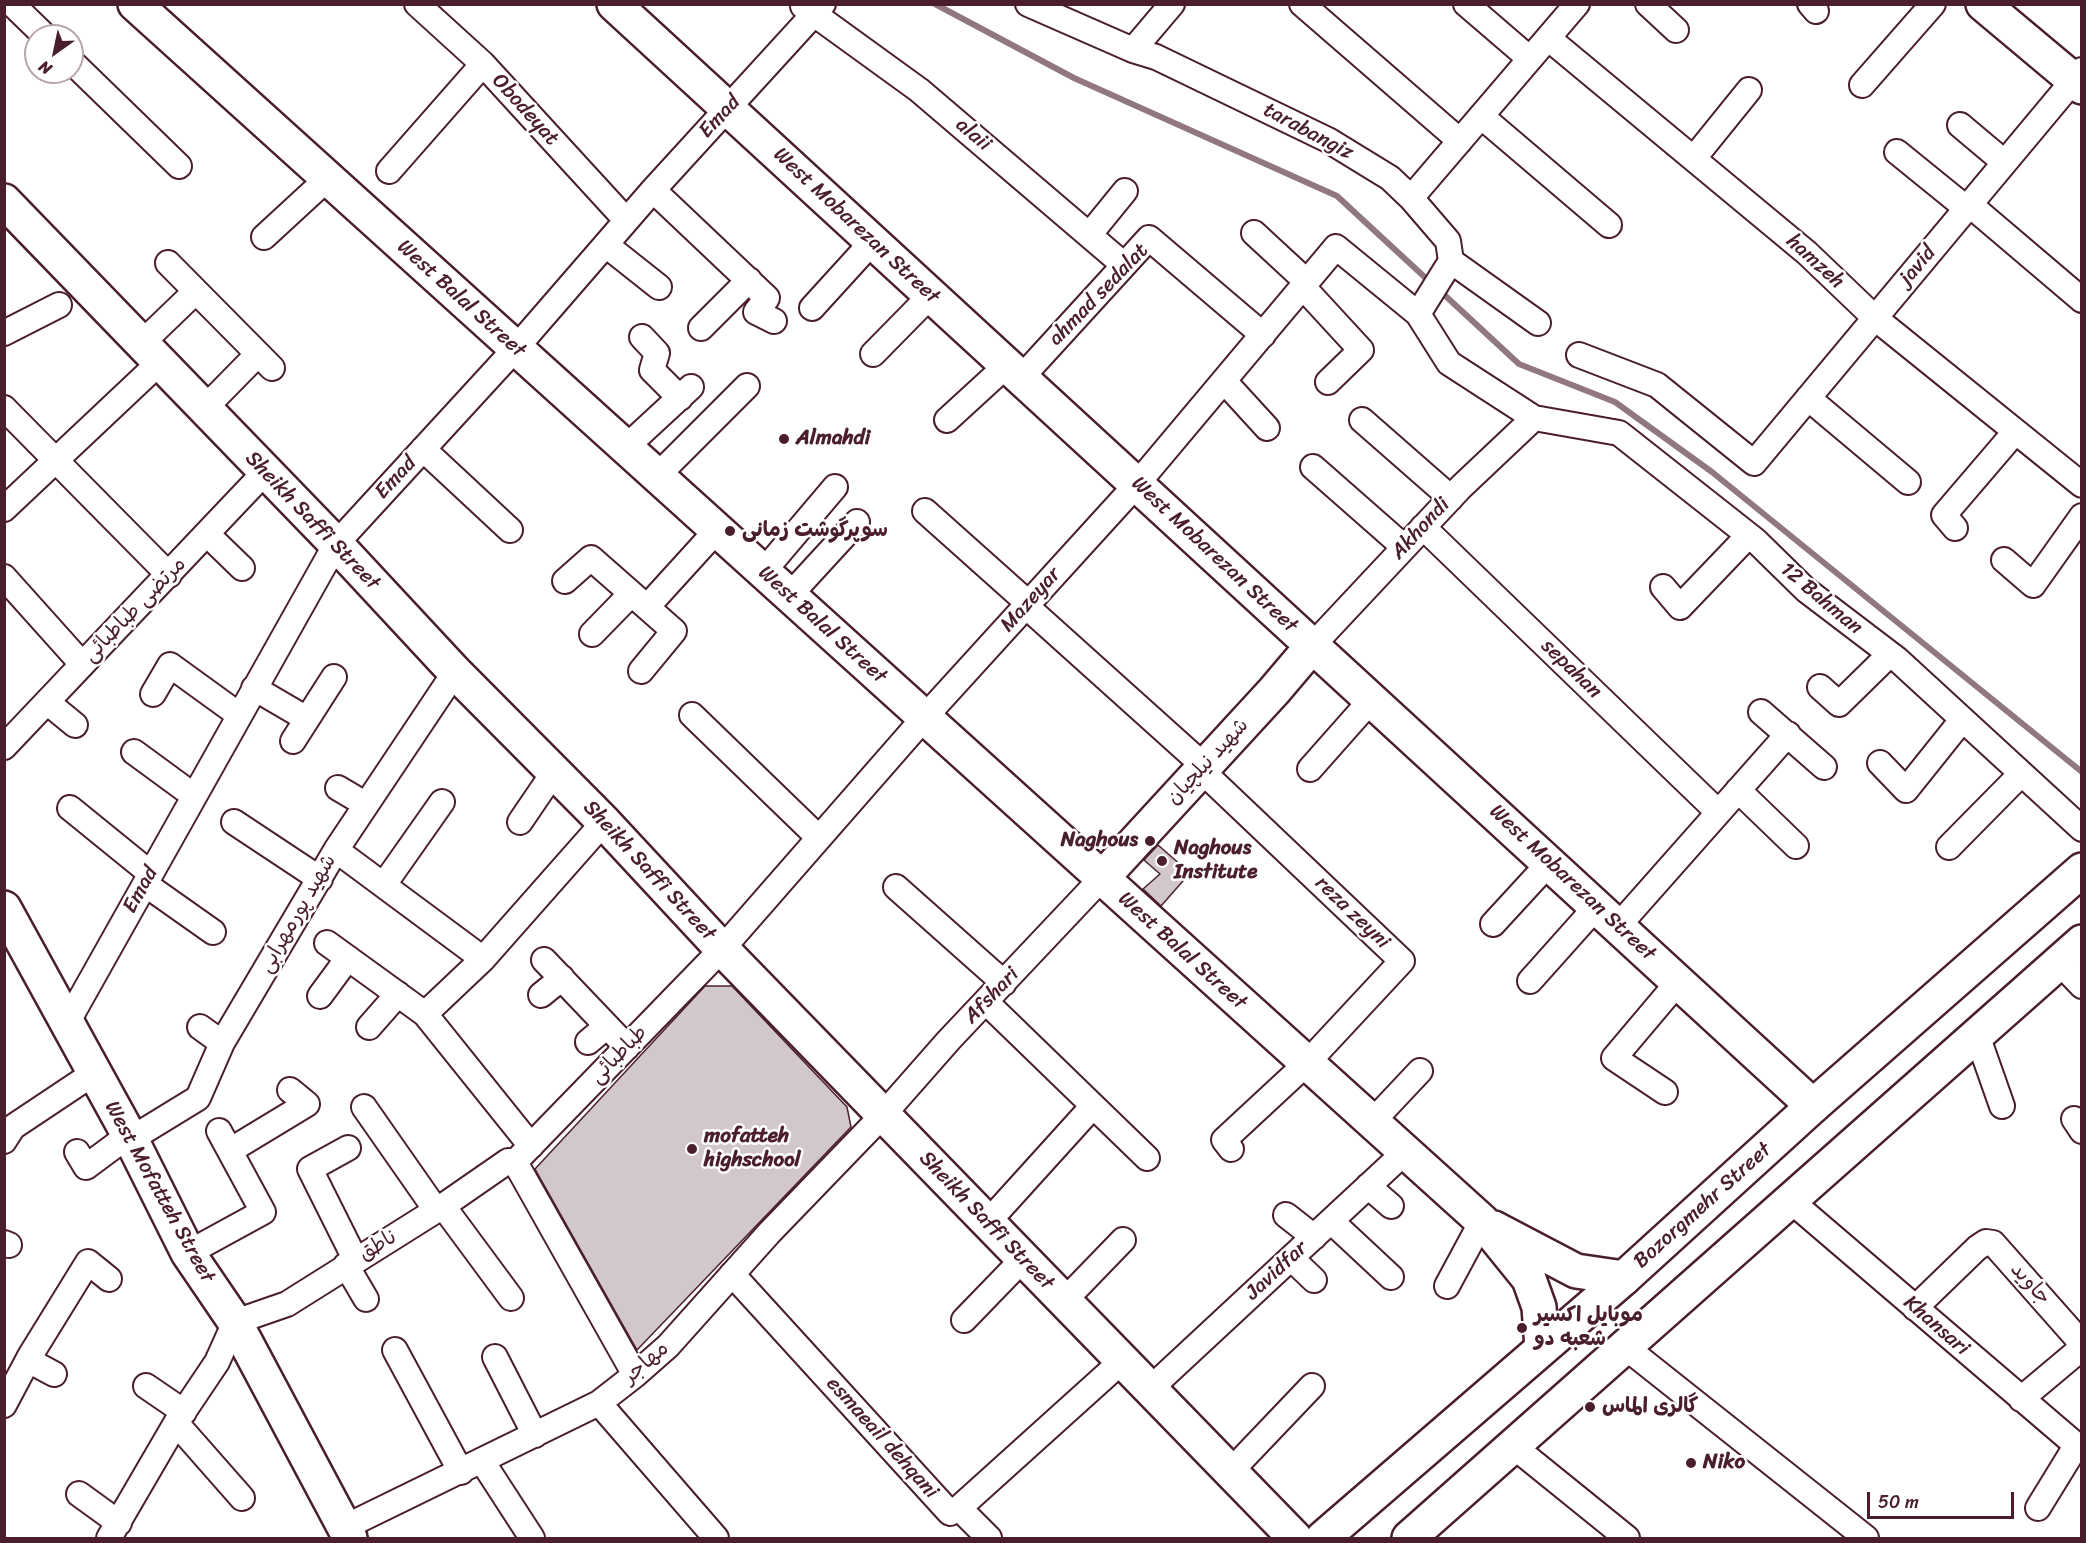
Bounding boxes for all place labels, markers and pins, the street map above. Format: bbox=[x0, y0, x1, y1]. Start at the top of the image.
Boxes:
place label: Almahdi bbox=[796, 426, 870, 452]
marker: Almahdi bbox=[777, 432, 791, 446]
place label: سوپرگوشت زمانی bbox=[742, 518, 888, 544]
marker: سوپرگوشت زمانی bbox=[723, 524, 737, 538]
place label: Naghous bbox=[1061, 828, 1138, 854]
marker: Naghous bbox=[1143, 834, 1157, 848]
place label: Naghous Institute bbox=[1174, 836, 1257, 886]
marker: Naghous Institute bbox=[1155, 854, 1169, 868]
place label: mofatteh highschool bbox=[704, 1124, 801, 1174]
marker: mofatteh highschool bbox=[685, 1142, 699, 1156]
place label: موبایل اکسیر شعبه دو bbox=[1534, 1303, 1643, 1353]
marker: موبایل اکسیر شعبه دو bbox=[1515, 1321, 1529, 1335]
place label: گالری الماس bbox=[1602, 1394, 1698, 1420]
marker: گالری الماس bbox=[1583, 1400, 1597, 1414]
place label: Niko bbox=[1703, 1450, 1745, 1476]
marker: Niko bbox=[1684, 1456, 1698, 1470]

